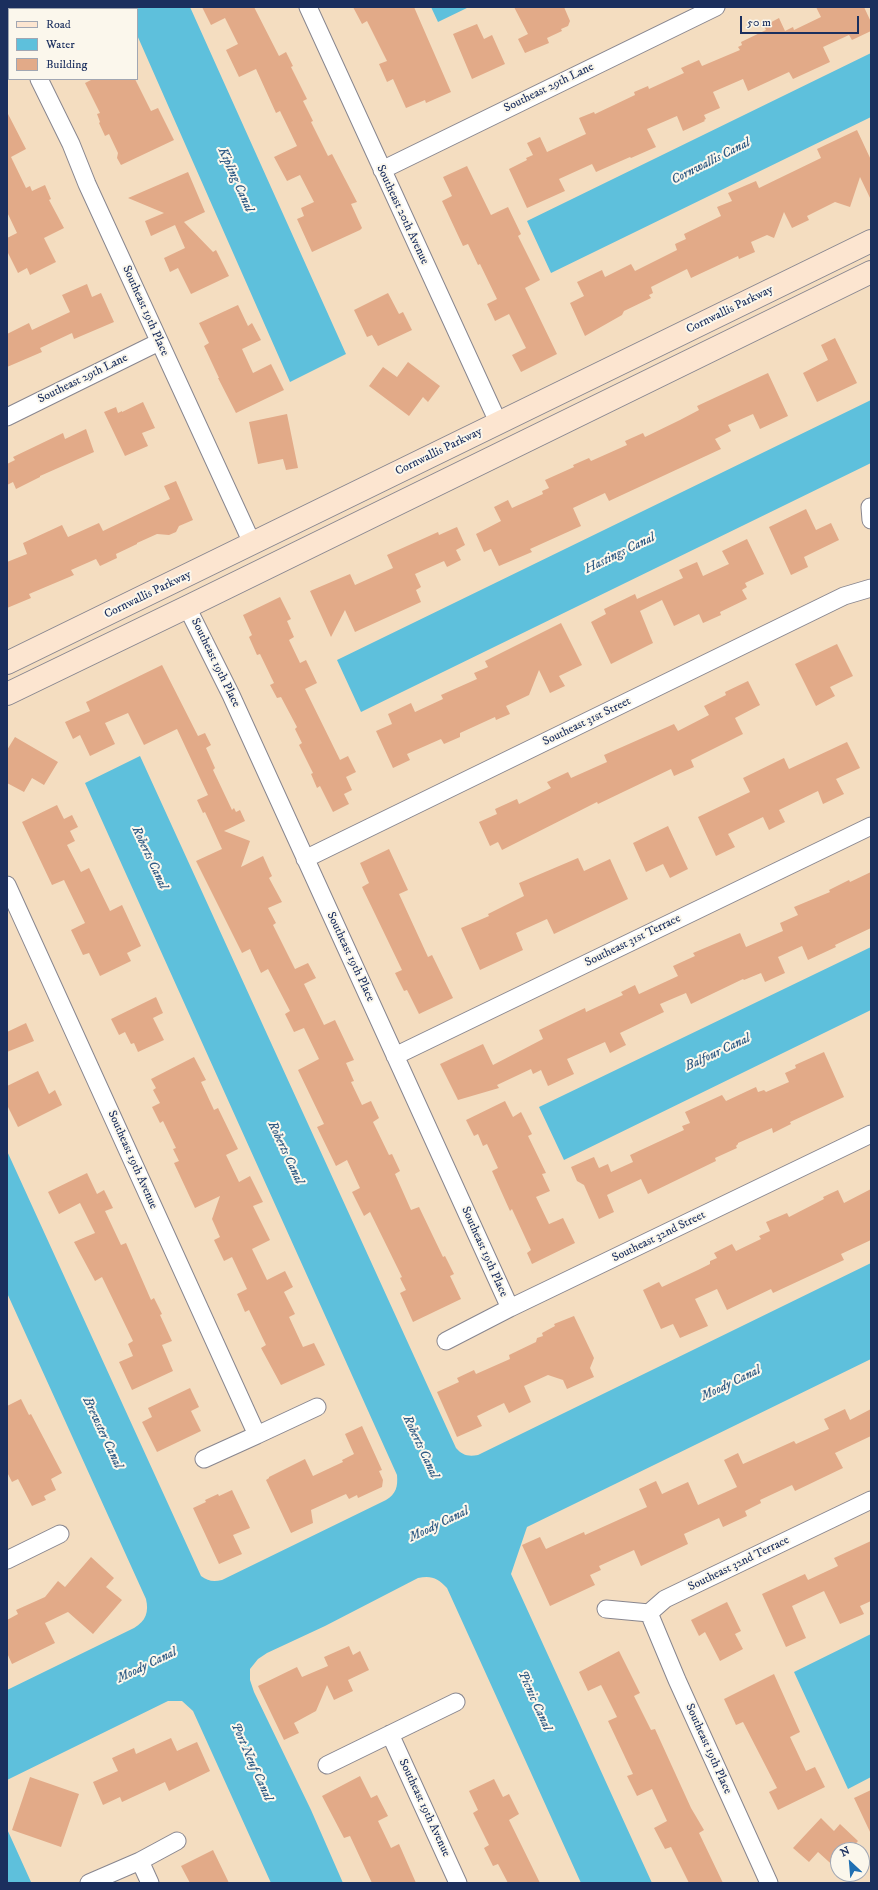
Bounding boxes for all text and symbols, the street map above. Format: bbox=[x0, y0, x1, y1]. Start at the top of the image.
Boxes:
legend bbox=[8, 8, 138, 80]
scale bar bbox=[742, 8, 861, 34]
text: 50 m bbox=[747, 15, 771, 30]
text: Road bbox=[46, 17, 71, 32]
text: Water bbox=[46, 37, 75, 52]
text: Building bbox=[46, 57, 87, 72]
street label: Southeast 29th Lane bbox=[502, 60, 596, 116]
water label: Cornwallis Canal bbox=[669, 135, 753, 189]
water label: Kipling Canal bbox=[214, 145, 256, 215]
street label: Southeast 20th Avenue bbox=[373, 163, 431, 267]
street label: Southeast 19th Place bbox=[119, 264, 171, 358]
street label: Cornwallis Parkway bbox=[684, 283, 776, 337]
street label: Southeast 29th Lane bbox=[36, 351, 130, 407]
street label: Cornwallis Parkway bbox=[393, 425, 485, 479]
water label: Hastings Canal bbox=[582, 530, 658, 578]
street label: Cornwallis Parkway bbox=[102, 568, 194, 622]
street label: Southeast 19th Place bbox=[187, 616, 243, 710]
street label: Southeast 31st Street bbox=[541, 694, 633, 750]
water label: Roberts Canal bbox=[128, 824, 170, 892]
street label: Southeast 19th Place bbox=[323, 910, 377, 1004]
street label: Southeast 31st Terrace bbox=[583, 912, 683, 970]
water label: Balfour Canal bbox=[683, 1031, 753, 1075]
street label: Southeast 19th Avenue bbox=[104, 1109, 160, 1211]
water label: Roberts Canal bbox=[264, 1119, 306, 1187]
street label: Southeast 19th Place bbox=[458, 1205, 510, 1299]
street label: Southeast 32nd Street bbox=[610, 1208, 708, 1266]
water label: Moody Canal bbox=[699, 1363, 763, 1405]
water label: Brewster Canal bbox=[79, 1395, 125, 1471]
water label: Roberts Canal bbox=[399, 1413, 441, 1481]
water label: Moody Canal bbox=[407, 1504, 471, 1546]
street label: Southeast 32nd Terrace bbox=[686, 1533, 792, 1595]
water label: Moody Canal bbox=[115, 1645, 179, 1687]
water label: Picnic Canal bbox=[514, 1669, 554, 1733]
street label: Southeast 19th Place bbox=[682, 1702, 734, 1796]
water label: Port Neuf Canal bbox=[227, 1720, 275, 1804]
street label: Southeast 19th Avenue bbox=[395, 1757, 453, 1859]
north arrow bbox=[830, 1842, 870, 1882]
text: N bbox=[838, 1844, 852, 1860]

